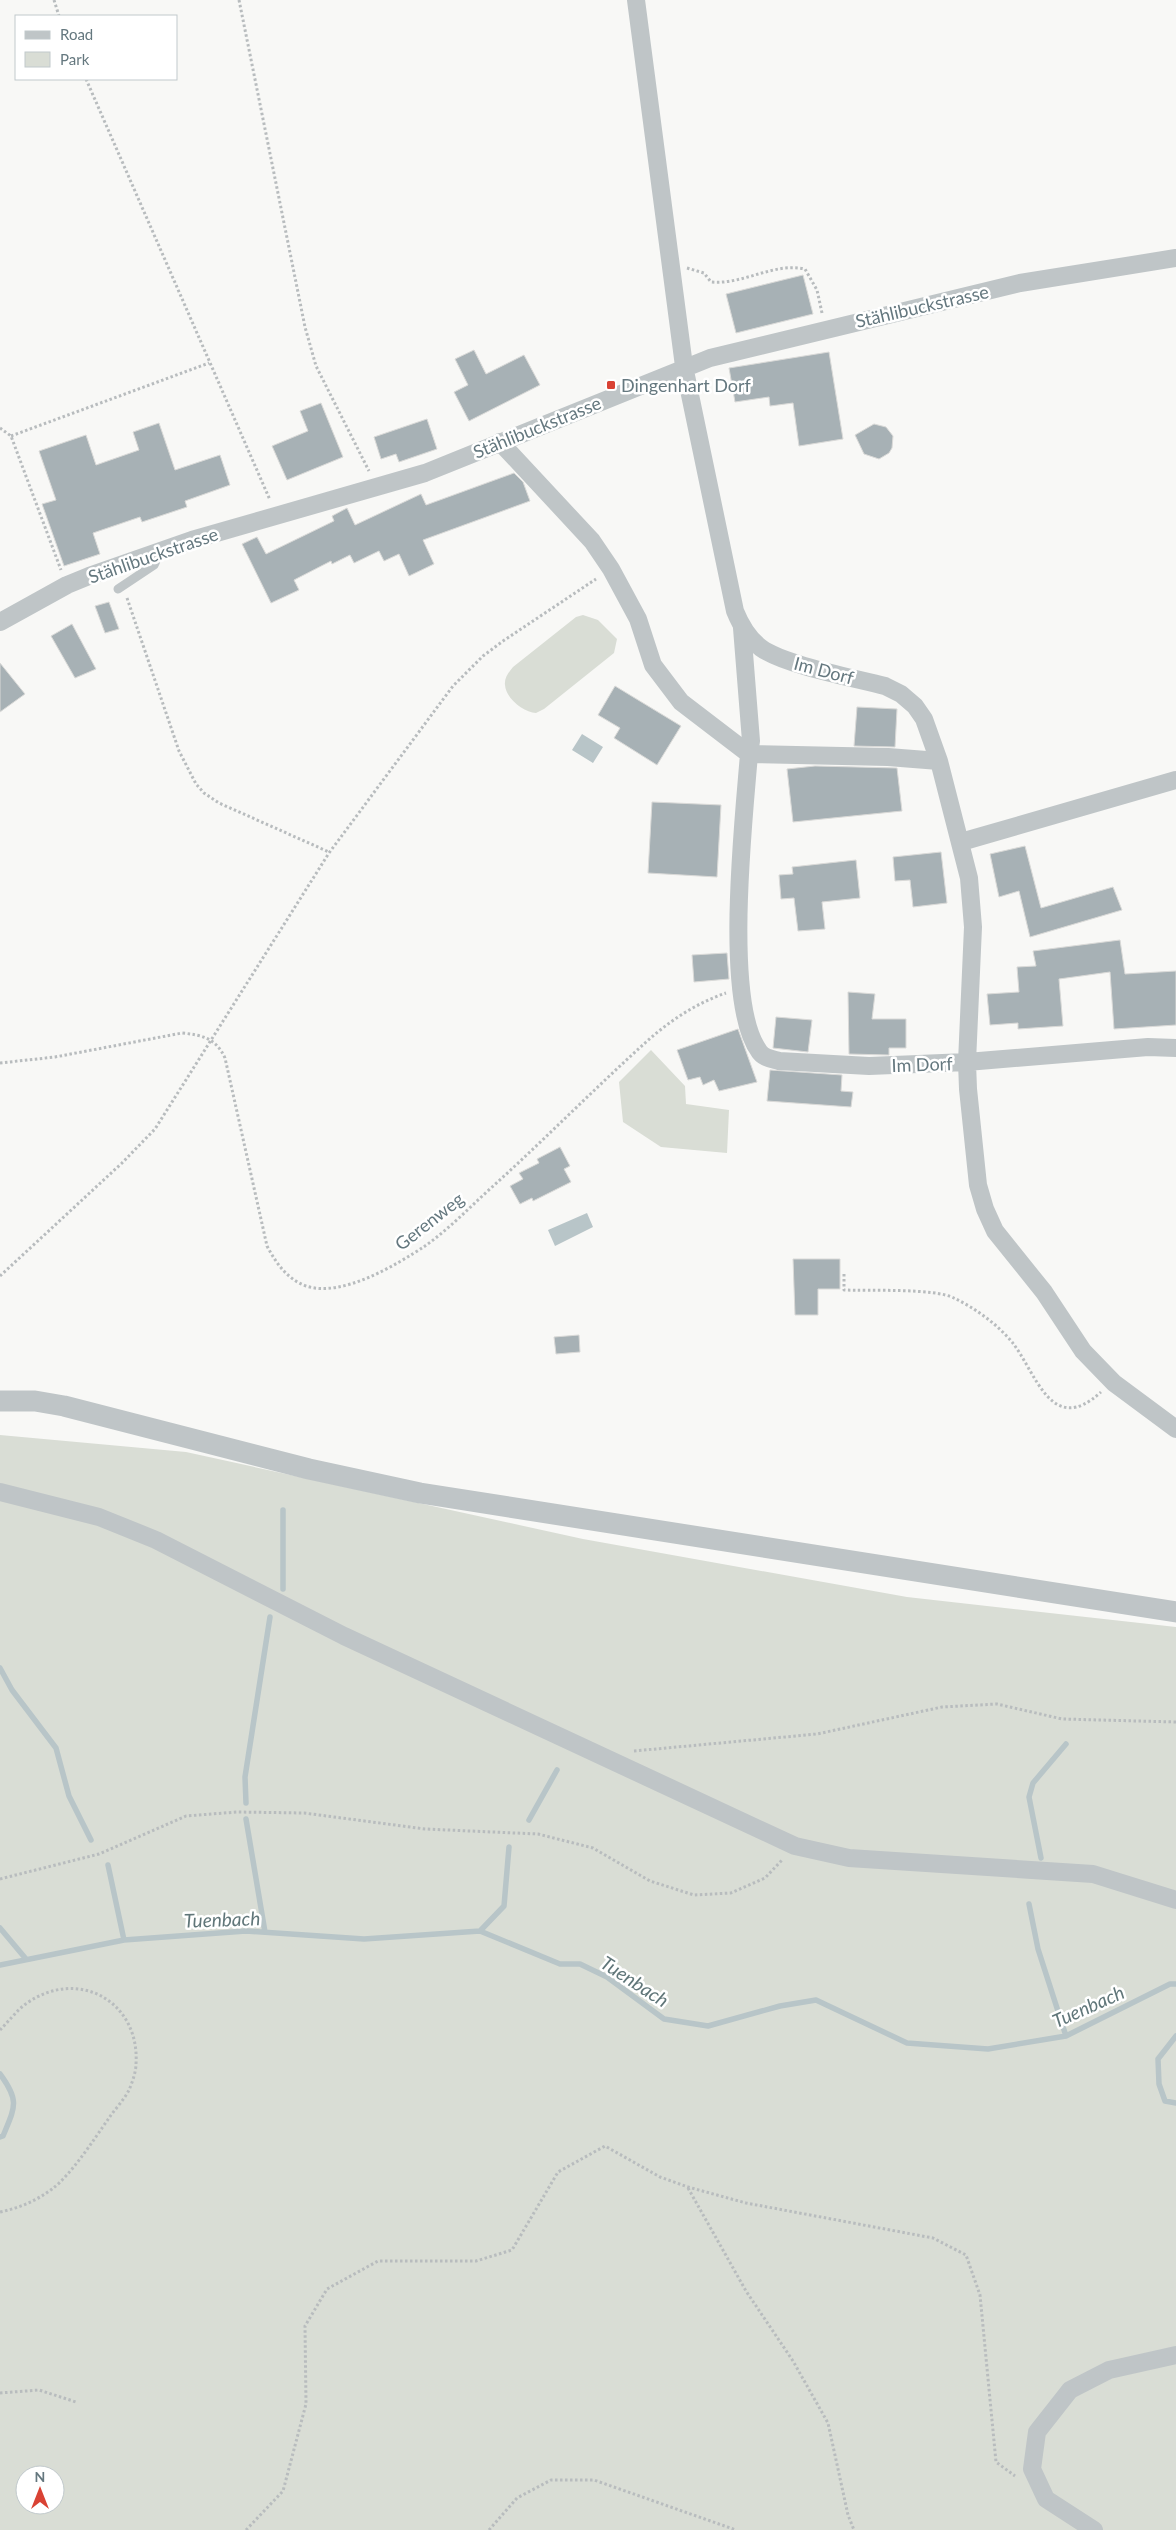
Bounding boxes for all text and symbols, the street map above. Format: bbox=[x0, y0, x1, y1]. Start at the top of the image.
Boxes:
legend bbox=[15, 15, 178, 80]
text: Road bbox=[60, 25, 93, 43]
text: Park bbox=[60, 50, 90, 68]
street label: Stählibuckstrasse bbox=[853, 280, 991, 332]
place label: Dingenhart Dorf bbox=[621, 374, 752, 396]
marker: Dingenhart Dorf bbox=[605, 379, 617, 391]
street label: Stählibuckstrasse bbox=[470, 391, 604, 463]
street label: Stählibuckstrasse bbox=[85, 522, 221, 588]
street label: Im Dorf bbox=[792, 651, 857, 689]
street label: Im Dorf bbox=[891, 1052, 954, 1076]
street label: Gerenweg bbox=[390, 1187, 468, 1255]
water label: Tuenbach bbox=[183, 1906, 261, 1932]
water label: Tuenbach bbox=[597, 1951, 673, 2011]
water label: Tuenbach bbox=[1048, 1980, 1128, 2032]
north arrow bbox=[15, 2465, 65, 2515]
text: N bbox=[35, 2468, 45, 2485]

